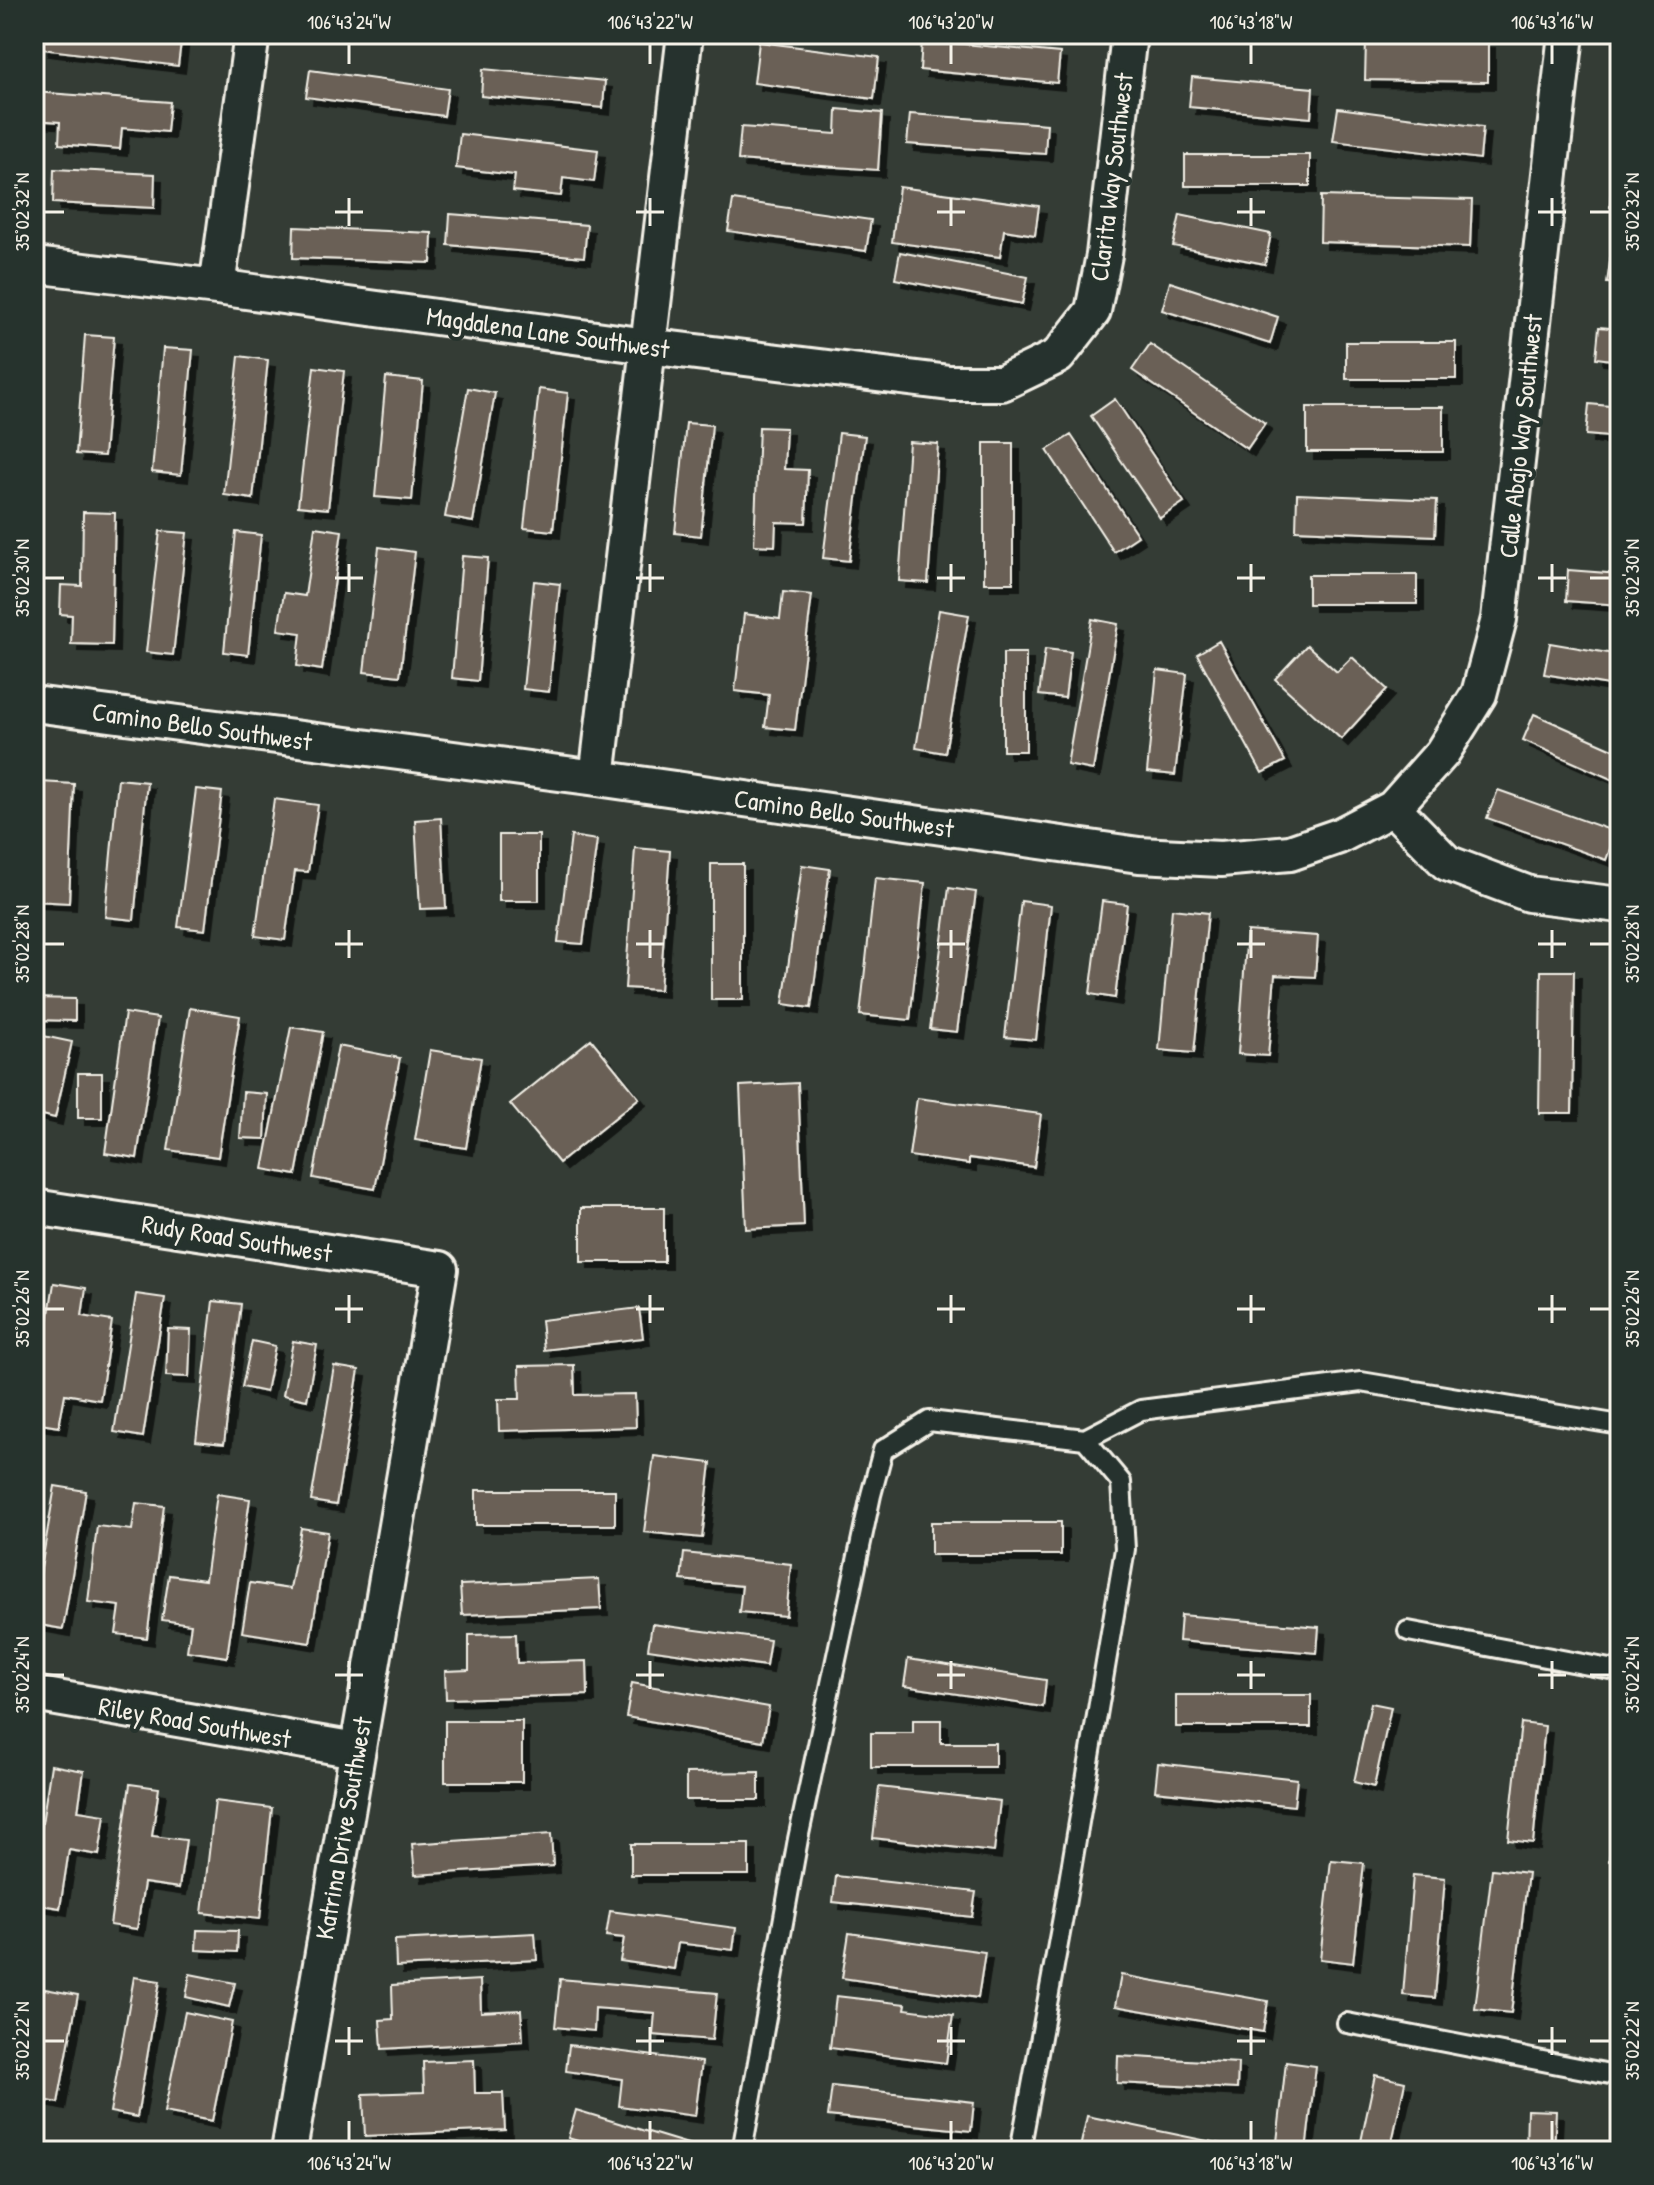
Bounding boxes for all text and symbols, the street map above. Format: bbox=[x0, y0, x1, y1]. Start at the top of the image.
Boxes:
text: 106°43'24"W bbox=[307, 8, 392, 35]
text: 106°43'22"W bbox=[607, 8, 694, 35]
text: 106°43'20"W bbox=[908, 8, 994, 35]
text: 106°43'18"W bbox=[1210, 8, 1293, 35]
text: 106°43'16"W bbox=[1511, 8, 1594, 35]
street label: Clarita Way Southwest bbox=[1081, 70, 1141, 283]
text: 35°02'32"N bbox=[8, 173, 35, 251]
text: 35°02'32"N bbox=[1618, 173, 1645, 251]
street label: Magdalena Lane Southwest bbox=[424, 298, 673, 367]
street label: Calle Abajo Way Southwest bbox=[1490, 311, 1550, 560]
text: 35°02'30"N bbox=[8, 539, 35, 617]
text: 35°02'30"N bbox=[1618, 539, 1645, 617]
street label: Camino Bello Southwest bbox=[90, 693, 315, 759]
street label: Camino Bello Southwest bbox=[732, 780, 957, 846]
text: 35°02'28"N bbox=[8, 905, 35, 983]
text: 35°02'28"N bbox=[1618, 905, 1645, 983]
street label: Rudy Road Southwest bbox=[139, 1206, 336, 1270]
text: 35°02'26"N bbox=[8, 1270, 35, 1348]
text: 35°02'26"N bbox=[1618, 1270, 1645, 1348]
text: 35°02'24"N bbox=[8, 1636, 35, 1714]
text: 35°02'24"N bbox=[1618, 1636, 1645, 1714]
street label: Riley Road Southwest bbox=[96, 1688, 295, 1756]
street label: Katrina Drive Southwest bbox=[306, 1713, 380, 1942]
text: 35°02'22"N bbox=[8, 2001, 35, 2081]
text: 35°02'22"N bbox=[1618, 2001, 1645, 2081]
text: 106°43'24"W bbox=[307, 2149, 392, 2176]
text: 106°43'22"W bbox=[607, 2149, 694, 2176]
text: 106°43'20"W bbox=[908, 2149, 994, 2176]
text: 106°43'18"W bbox=[1210, 2149, 1293, 2176]
text: 106°43'16"W bbox=[1511, 2149, 1594, 2176]

